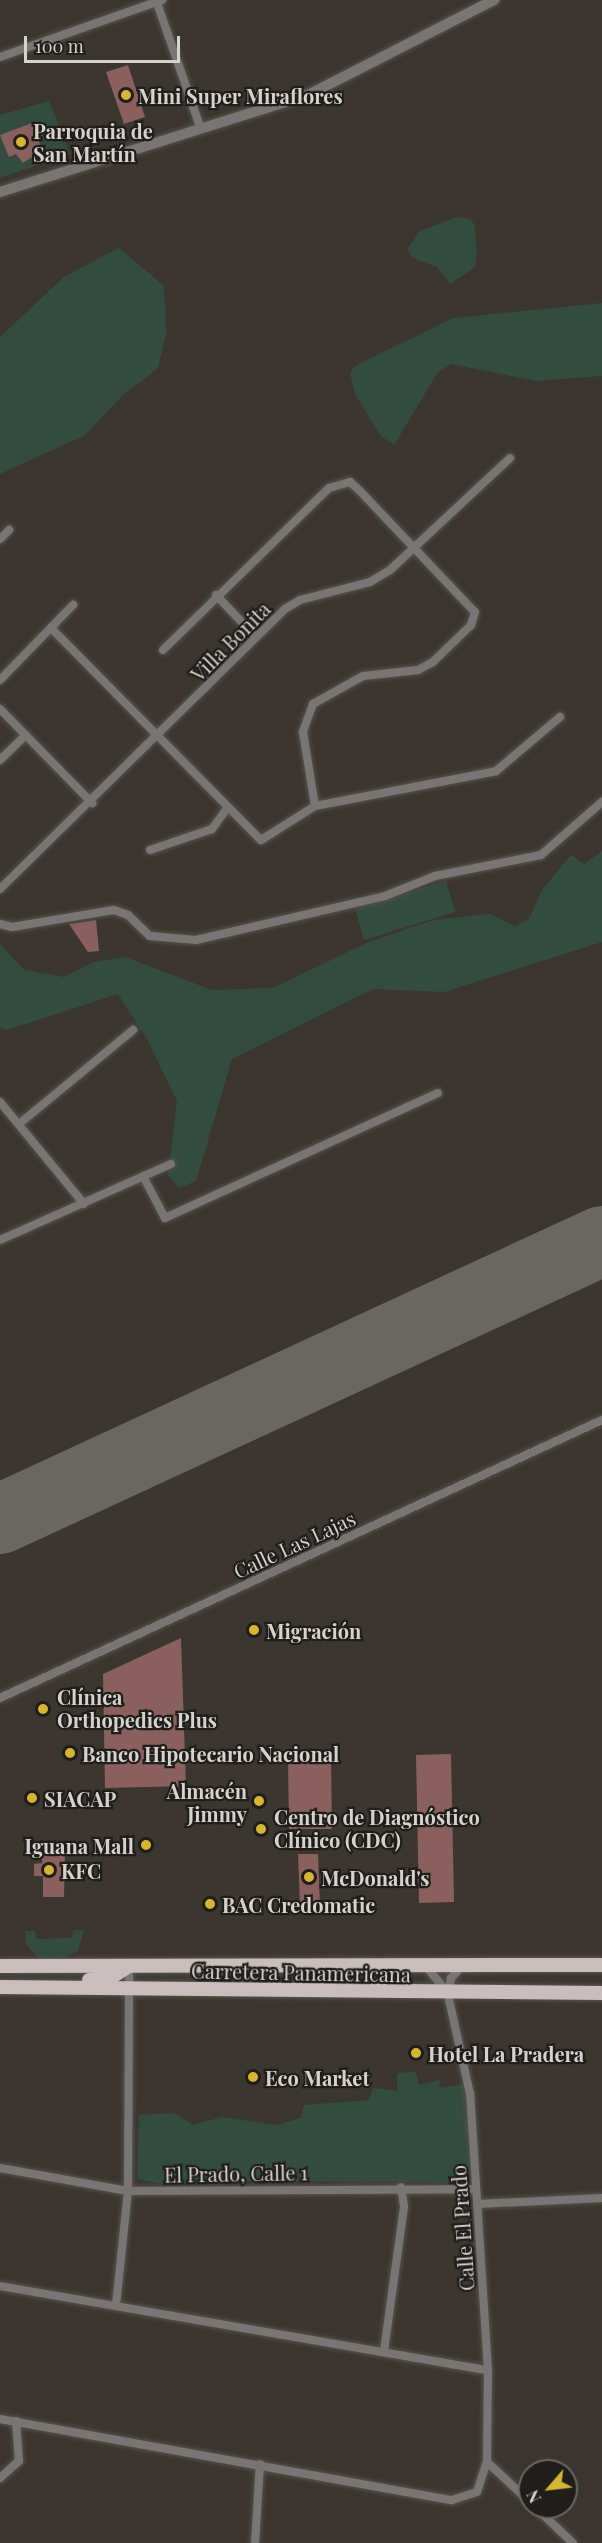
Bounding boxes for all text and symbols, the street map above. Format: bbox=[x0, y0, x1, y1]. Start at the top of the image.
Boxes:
scale bar bbox=[27, 24, 183, 62]
text: 100 m bbox=[35, 34, 84, 58]
place label: Mini Super Miraflores bbox=[138, 83, 343, 107]
marker: Mini Super Miraflores bbox=[119, 88, 133, 102]
place label: Parroquia de San Martín bbox=[33, 118, 153, 165]
marker: Parroquia de San Martín bbox=[14, 135, 28, 149]
street label: Villa Bonita bbox=[185, 596, 275, 686]
street label: Calle Las Lajas bbox=[229, 1505, 359, 1583]
place label: Migración bbox=[266, 1618, 361, 1642]
marker: Migración bbox=[247, 1623, 261, 1637]
place label: Clínica Orthopedics Plus bbox=[57, 1685, 217, 1732]
marker: Clínica Orthopedics Plus bbox=[34, 1700, 52, 1718]
place label: Banco Hipotecario Nacional bbox=[82, 1741, 339, 1765]
marker: Banco Hipotecario Nacional bbox=[63, 1746, 77, 1760]
place label: Almacén Jimmy bbox=[167, 1778, 247, 1825]
place label: SIACAP bbox=[44, 1786, 116, 1810]
marker: SIACAP bbox=[25, 1791, 39, 1805]
marker: Almacén Jimmy bbox=[252, 1794, 266, 1808]
place label: Centro de Diagnóstico Clínico (CDC) bbox=[274, 1805, 480, 1852]
marker: Centro de Diagnóstico Clínico (CDC) bbox=[252, 1820, 270, 1838]
place label: Iguana Mall bbox=[24, 1833, 134, 1857]
marker: Iguana Mall bbox=[139, 1838, 153, 1852]
place label: KFC bbox=[61, 1858, 101, 1882]
marker: KFC bbox=[42, 1863, 56, 1877]
place label: McDonald's bbox=[321, 1865, 430, 1889]
marker: McDonald's bbox=[302, 1870, 316, 1884]
place label: BAC Credomatic bbox=[222, 1892, 375, 1916]
marker: BAC Credomatic bbox=[203, 1897, 217, 1911]
street label: Carretera Panamericana bbox=[191, 1958, 411, 1986]
place label: Hotel La Pradera bbox=[428, 2041, 584, 2065]
marker: Hotel La Pradera bbox=[409, 2046, 423, 2060]
place label: Eco Market bbox=[265, 2065, 369, 2089]
marker: Eco Market bbox=[246, 2070, 260, 2084]
street label: El Prado, Calle 1 bbox=[164, 2160, 308, 2186]
street label: Calle El Prado bbox=[446, 2164, 478, 2292]
north arrow bbox=[518, 2459, 578, 2519]
text: N bbox=[521, 2487, 545, 2507]

